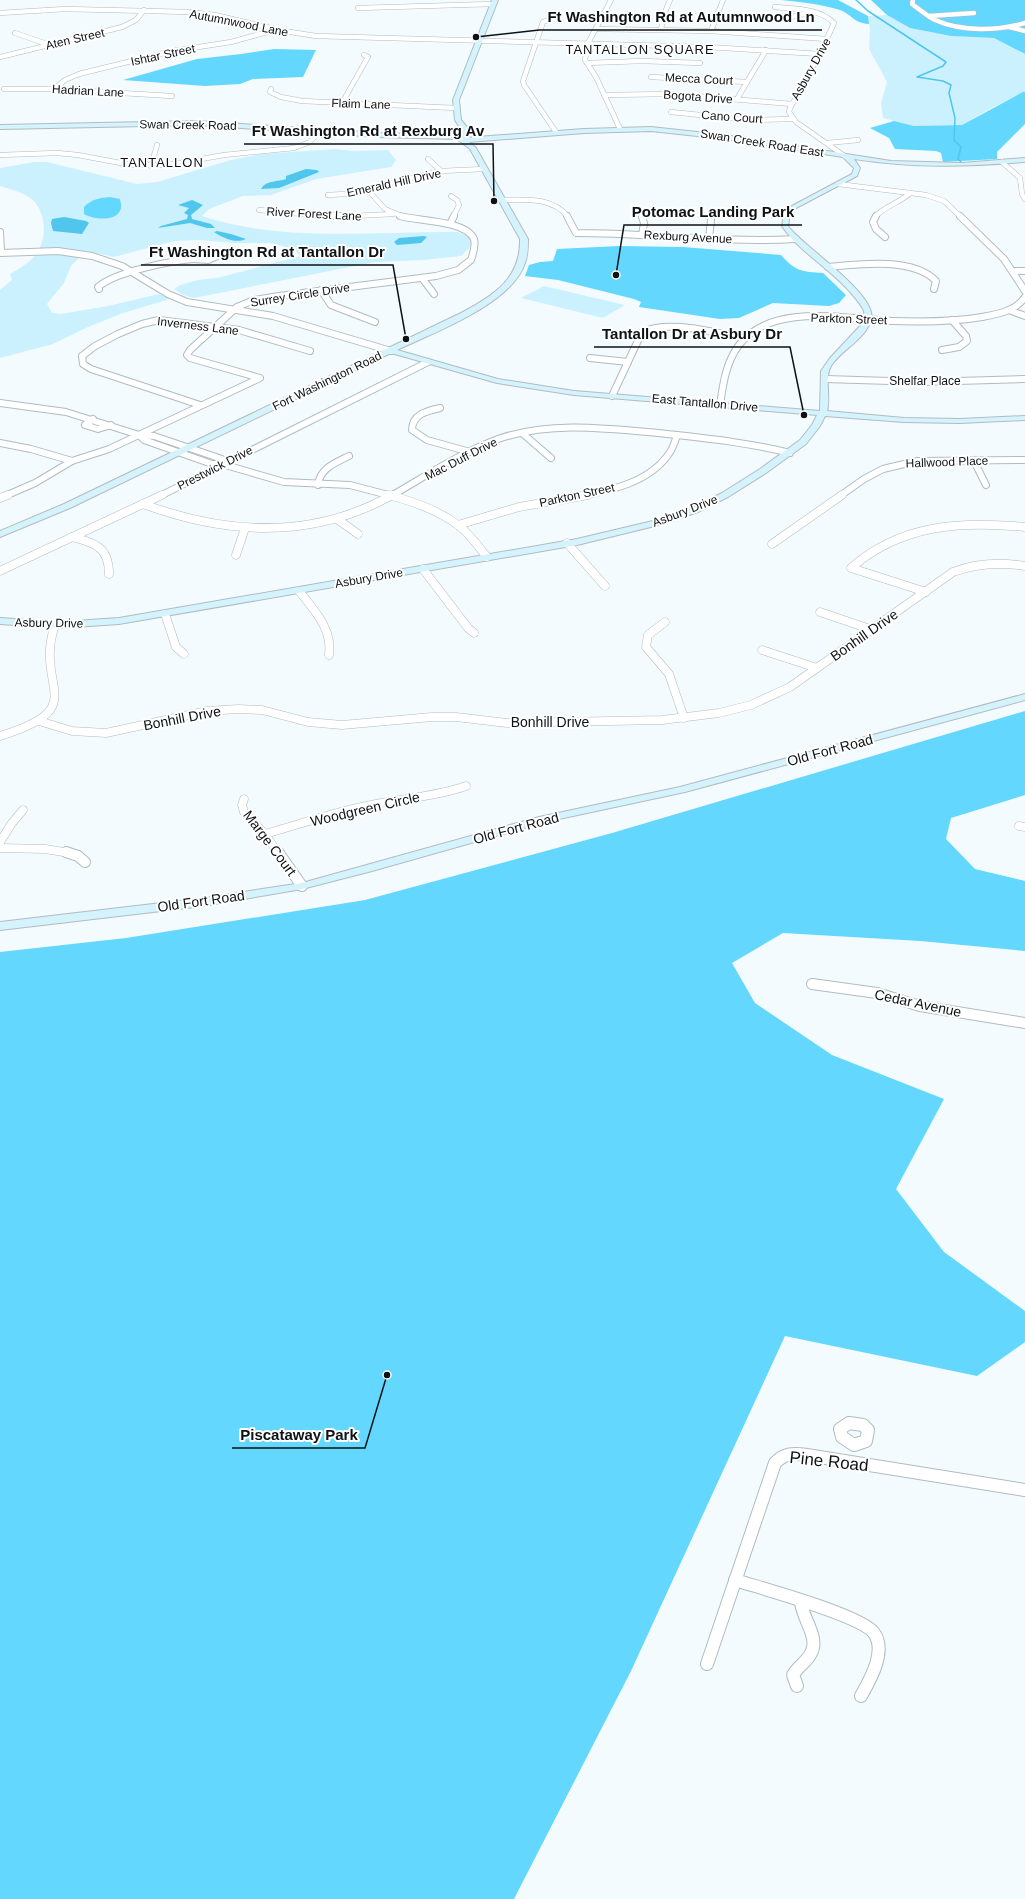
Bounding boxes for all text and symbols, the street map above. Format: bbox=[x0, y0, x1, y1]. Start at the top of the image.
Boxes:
callout: Ft Washington Rd at Autumnwood Ln bbox=[539, 3, 822, 30]
street label: Autumnwood Lane bbox=[189, 7, 290, 39]
text: Ft Washington Rd at Autumnwood Ln bbox=[547, 8, 815, 25]
street label: Aten Street bbox=[44, 25, 106, 53]
street label: Asbury Drive bbox=[788, 35, 834, 102]
street label: Ishtar Street bbox=[130, 41, 197, 69]
district label: TANTALLON SQUARE bbox=[565, 42, 715, 57]
street label: Mecca Court bbox=[665, 70, 734, 88]
street label: Hadrian Lane bbox=[52, 82, 125, 100]
street label: Bogota Drive bbox=[663, 88, 733, 106]
street label: Flaim Lane bbox=[331, 96, 391, 112]
street label: Cano Court bbox=[701, 108, 764, 126]
street label: Swan Creek Road bbox=[139, 117, 237, 133]
callout: Ft Washington Rd at Rexburg Av bbox=[244, 117, 493, 144]
text: Ft Washington Rd at Rexburg Av bbox=[252, 122, 485, 139]
street label: Swan Creek Road East bbox=[699, 126, 825, 160]
district label: TANTALLON bbox=[120, 155, 204, 170]
street label: Emerald Hill Drive bbox=[346, 166, 443, 200]
callout: Potomac Landing Park bbox=[624, 198, 802, 225]
text: Potomac Landing Park bbox=[632, 203, 795, 220]
street label: River Forest Lane bbox=[266, 205, 362, 224]
street label: Rexburg Avenue bbox=[643, 228, 733, 246]
callout: Ft Washington Rd at Tantallon Dr bbox=[141, 238, 393, 265]
text: Ft Washington Rd at Tantallon Dr bbox=[149, 243, 385, 260]
street label: Surrey Circle Drive bbox=[249, 280, 351, 310]
street label: Parkton Street bbox=[810, 311, 888, 327]
street label: Inverness Lane bbox=[156, 314, 240, 338]
callout: Tantallon Dr at Asbury Dr bbox=[594, 320, 790, 347]
text: Tantallon Dr at Asbury Dr bbox=[602, 325, 782, 342]
street label: Fort Washington Road bbox=[270, 348, 384, 414]
street label: Shelfar Place bbox=[889, 374, 961, 388]
street label: East Tantallon Drive bbox=[651, 391, 759, 415]
street label: Mac Duff Drive bbox=[423, 435, 500, 483]
street label: Prestwick Drive bbox=[175, 443, 255, 493]
street label: Hallwood Place bbox=[905, 454, 989, 470]
street label: Parkton Street bbox=[538, 480, 617, 510]
street label: Asbury Drive bbox=[650, 492, 720, 530]
street label: Asbury Drive bbox=[334, 565, 404, 591]
street label: Bonhill Drive bbox=[827, 606, 901, 664]
street label: Asbury Drive bbox=[15, 615, 84, 631]
street label: Bonhill Drive bbox=[142, 703, 222, 733]
street label: Bonhill Drive bbox=[511, 714, 590, 730]
street label: Old Fort Road bbox=[785, 731, 875, 769]
street label: Woodgreen Circle bbox=[309, 789, 421, 829]
street label: Marge Court bbox=[240, 807, 300, 879]
street label: Old Fort Road bbox=[471, 809, 561, 847]
street label: Old Fort Road bbox=[156, 887, 246, 915]
street label: Cedar Avenue bbox=[873, 986, 963, 1020]
callout: Piscataway Park bbox=[232, 1421, 365, 1448]
text: Piscataway Park bbox=[240, 1426, 358, 1443]
street label: Pine Road bbox=[788, 1448, 869, 1475]

